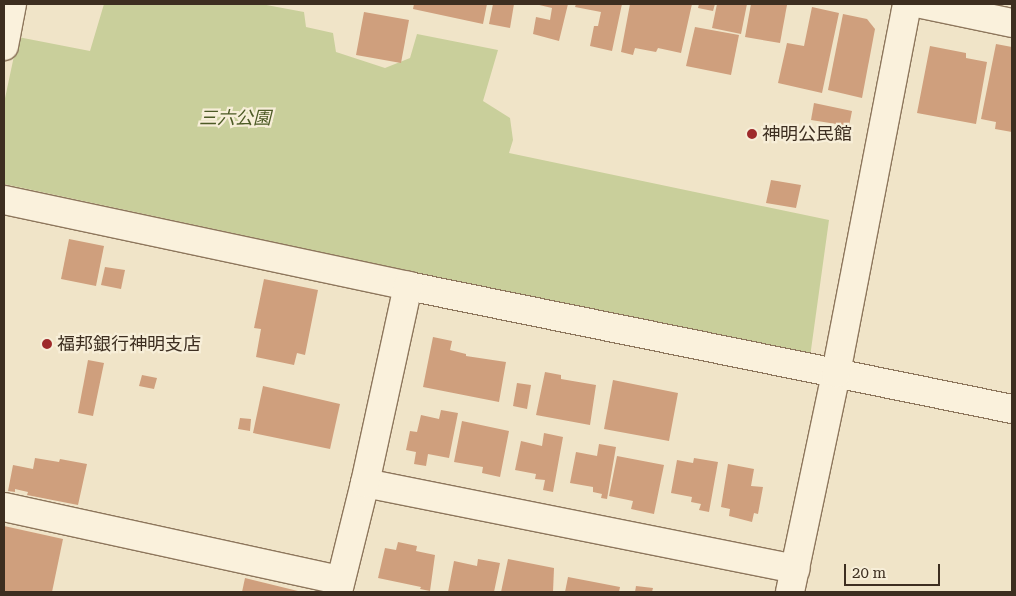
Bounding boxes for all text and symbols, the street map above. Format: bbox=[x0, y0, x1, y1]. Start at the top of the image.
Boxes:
park label: 三六公園 bbox=[199, 107, 271, 129]
place label: 神明公民館 bbox=[762, 123, 852, 145]
marker: 神明公民館 bbox=[746, 128, 758, 140]
place label: 福邦銀行神明支店 bbox=[57, 333, 201, 355]
marker: 福邦銀行神明支店 bbox=[41, 338, 53, 350]
scale bar bbox=[846, 554, 942, 586]
text: 20 m bbox=[852, 564, 886, 582]

